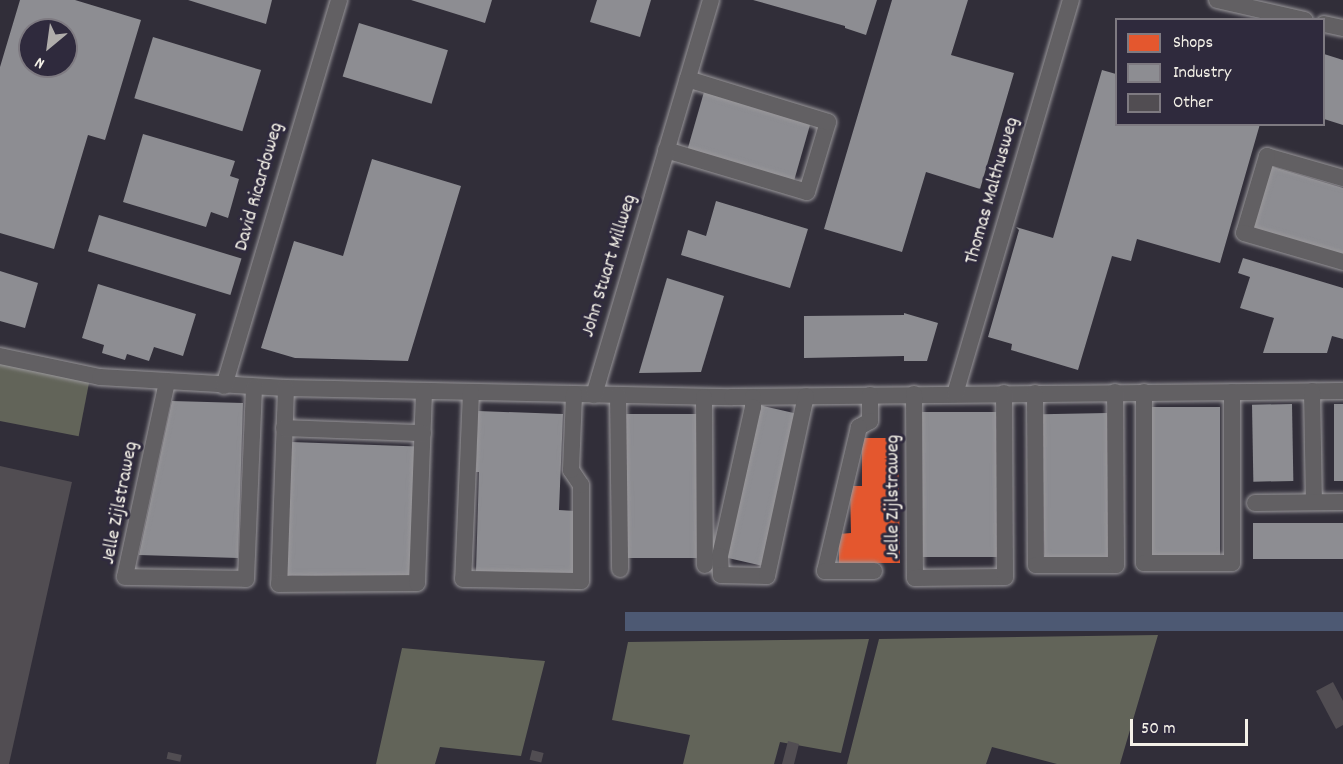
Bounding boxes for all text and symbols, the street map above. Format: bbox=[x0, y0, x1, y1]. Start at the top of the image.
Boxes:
north arrow bbox=[18, 18, 78, 78]
legend bbox=[1115, 18, 1325, 126]
text: Shops bbox=[1173, 31, 1213, 56]
text: N bbox=[31, 50, 49, 74]
text: Industry bbox=[1173, 61, 1231, 86]
text: Other bbox=[1173, 91, 1213, 116]
street label: Thomas Malthusweg bbox=[961, 115, 1025, 267]
street label: David Ricardoweg bbox=[230, 120, 290, 254]
street label: John Stuart Millweg bbox=[577, 192, 643, 340]
street label: Jelle Zijlstraweg bbox=[882, 435, 906, 559]
street label: Jelle Zijlstraweg bbox=[97, 440, 145, 566]
scale bar bbox=[1133, 707, 1252, 745]
text: 50 m bbox=[1141, 717, 1176, 742]

